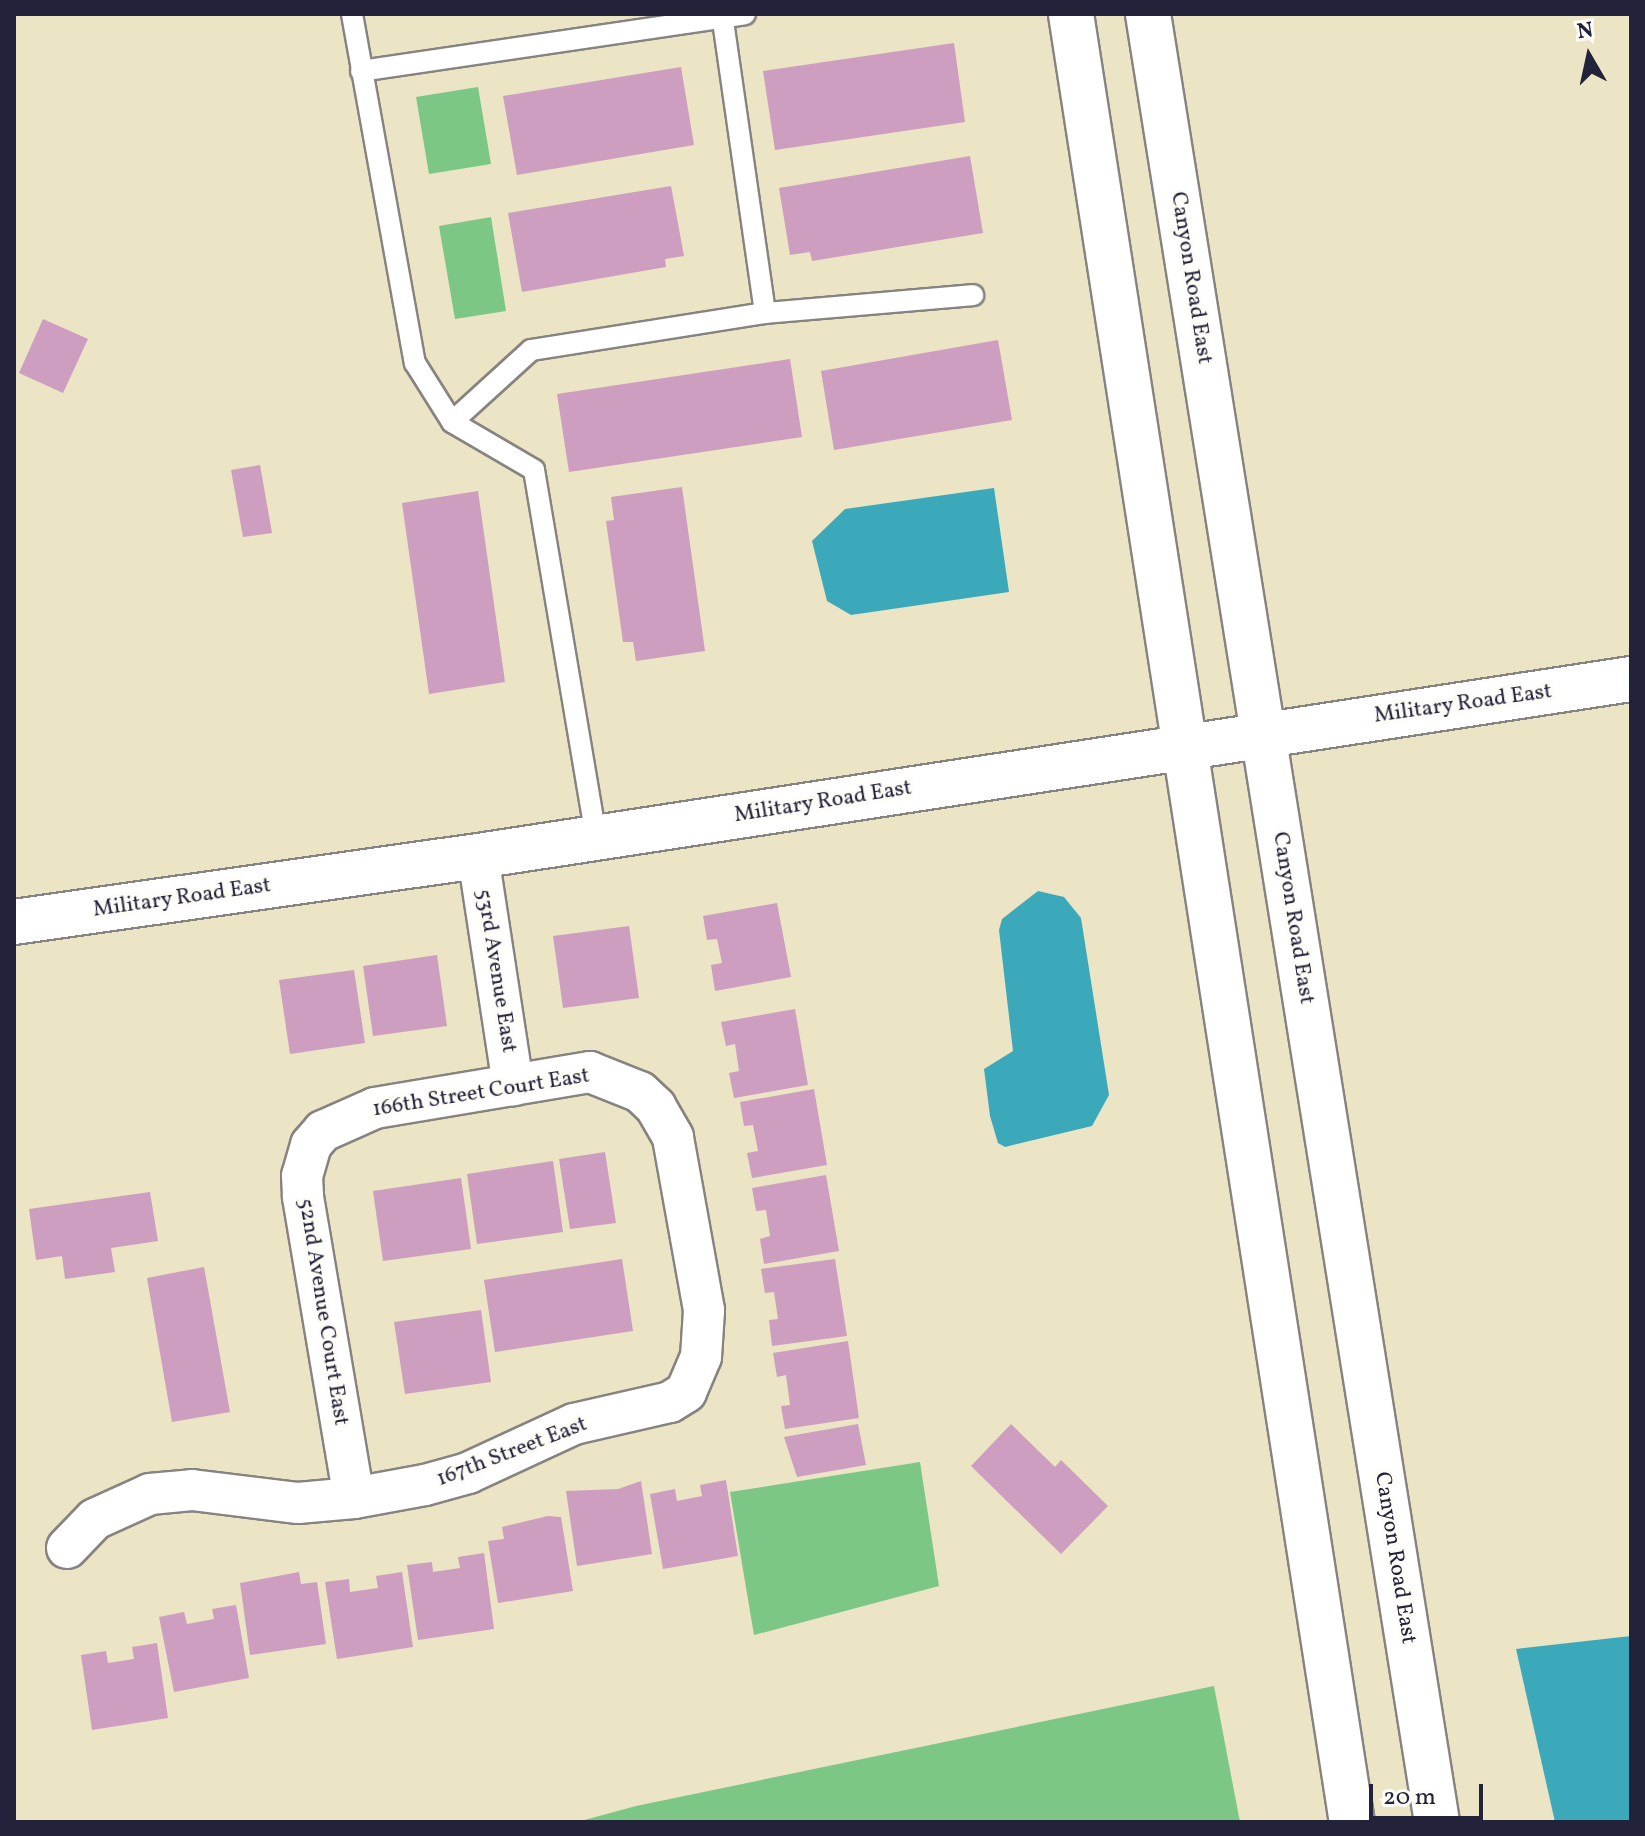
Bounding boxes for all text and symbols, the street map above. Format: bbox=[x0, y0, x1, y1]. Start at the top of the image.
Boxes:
text: N bbox=[1575, 15, 1595, 48]
north arrow bbox=[1549, 16, 1629, 96]
street label: Canyon Road East bbox=[1164, 190, 1218, 366]
street label: Military Road East bbox=[1372, 678, 1554, 730]
street label: Military Road East bbox=[732, 775, 914, 829]
street label: Canyon Road East bbox=[1266, 830, 1320, 1006]
street label: Military Road East bbox=[91, 872, 273, 924]
street label: 53rd Avenue East bbox=[470, 887, 522, 1055]
street label: 166th Street Court East bbox=[371, 1063, 591, 1123]
street label: 52nd Avenue Court East bbox=[292, 1196, 354, 1428]
street label: 167th Street East bbox=[433, 1411, 591, 1493]
street label: Canyon Road East bbox=[1368, 1470, 1422, 1646]
scale bar bbox=[1373, 1768, 1487, 1818]
text: 20 m bbox=[1383, 1781, 1436, 1815]

